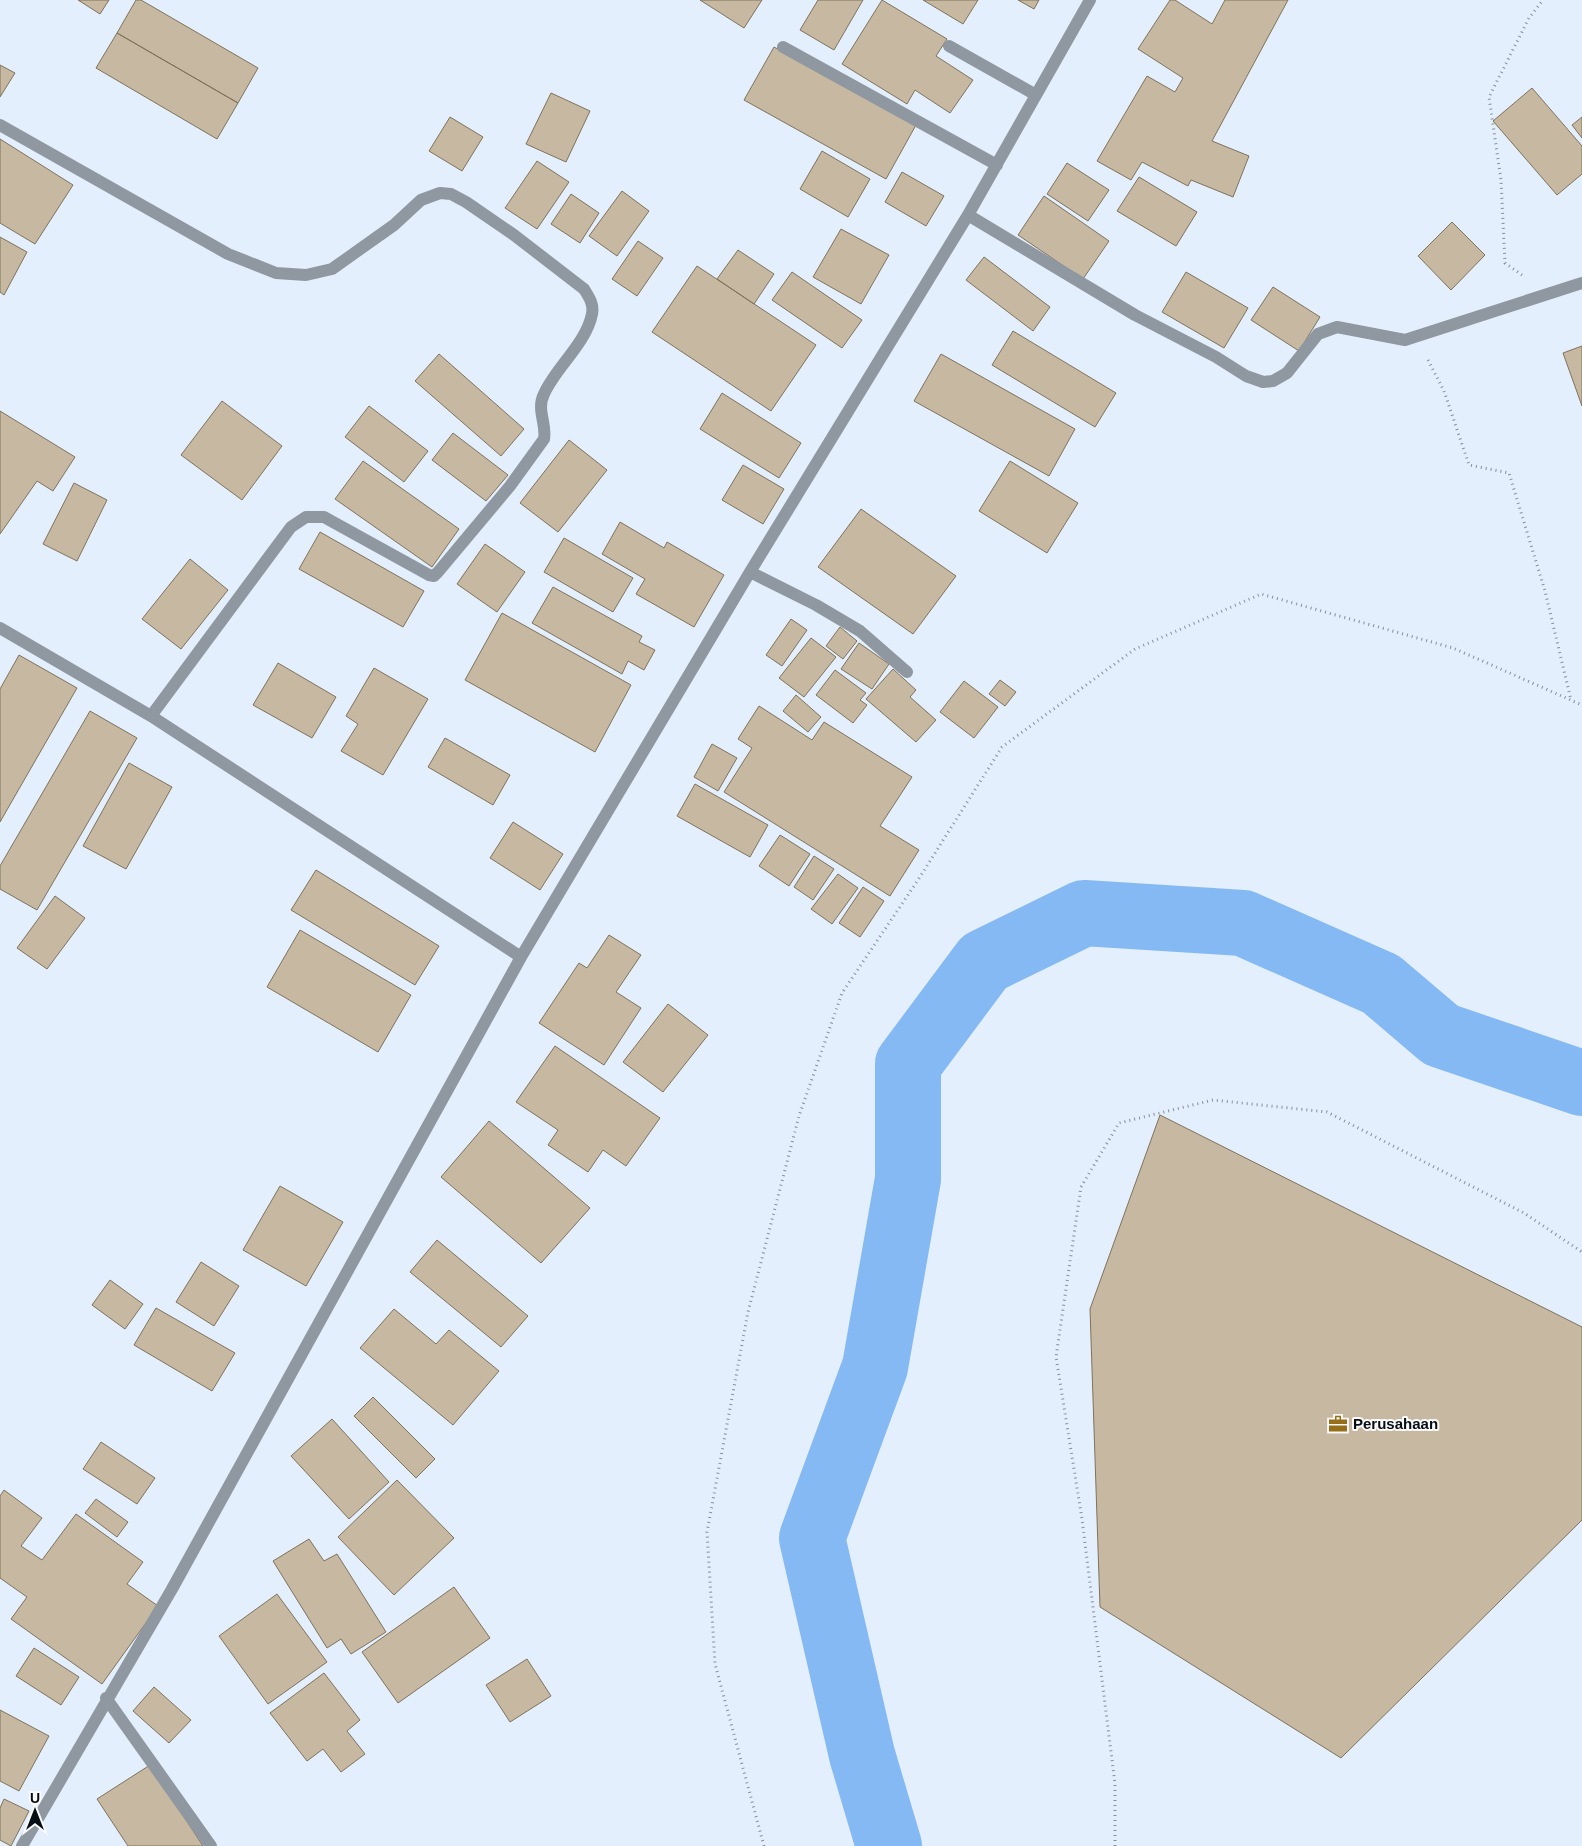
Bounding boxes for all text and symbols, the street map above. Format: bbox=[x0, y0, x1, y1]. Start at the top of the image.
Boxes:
office icon: Perusahaan bbox=[1327, 1413, 1349, 1435]
place label: Perusahaan bbox=[1353, 1415, 1438, 1432]
north arrow bbox=[10, 1786, 60, 1836]
text: U bbox=[30, 1790, 40, 1806]

